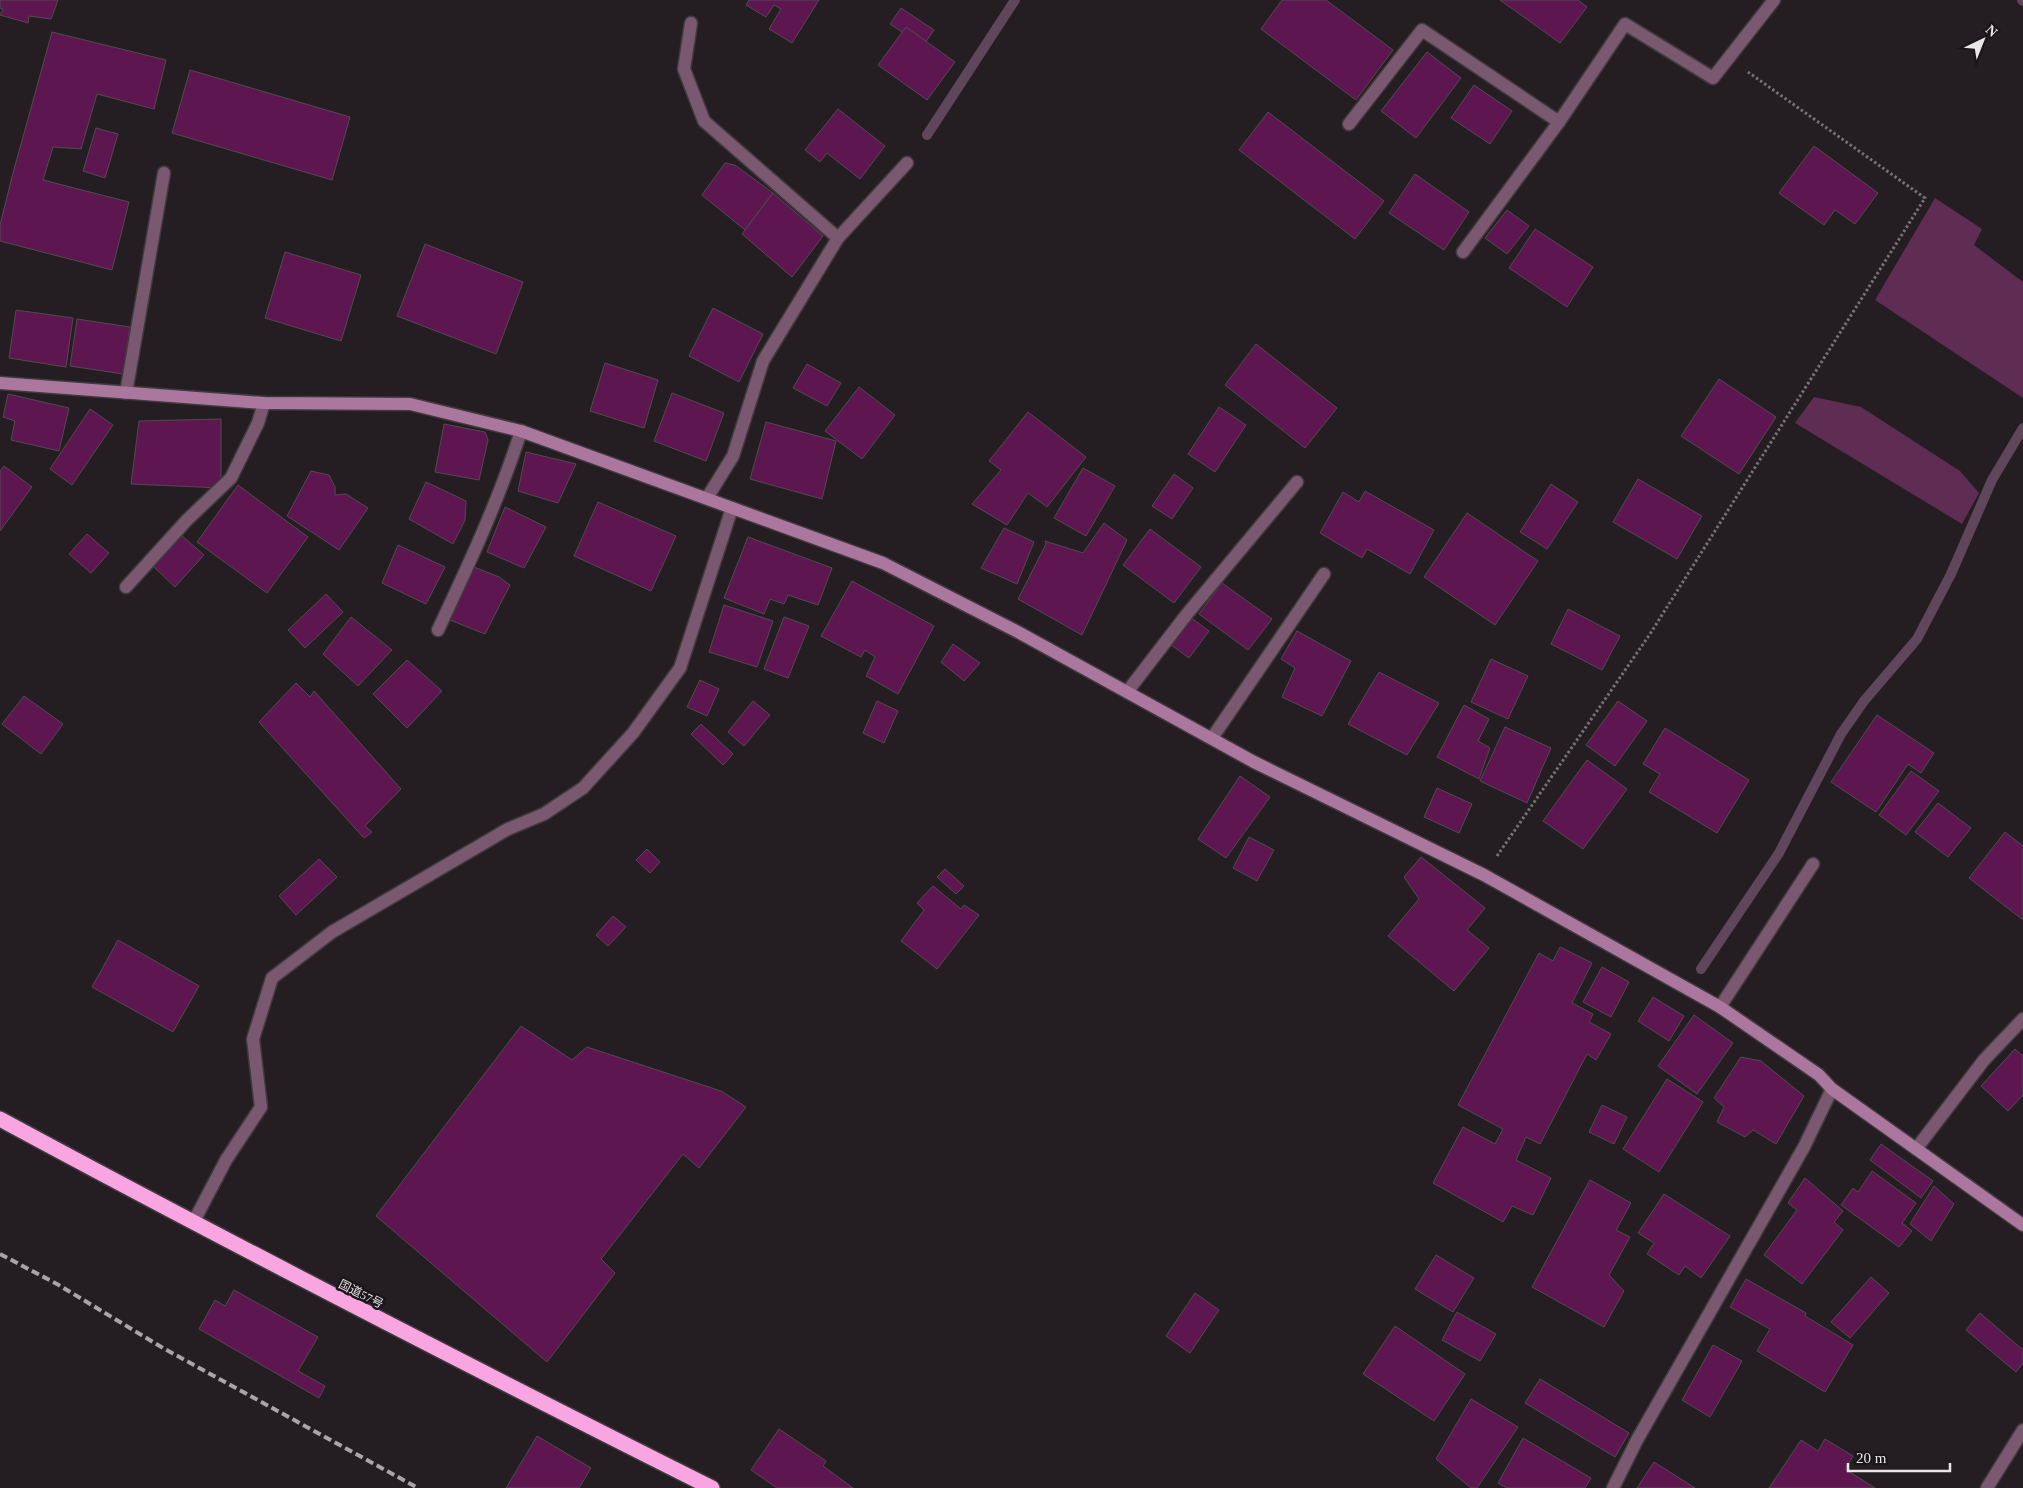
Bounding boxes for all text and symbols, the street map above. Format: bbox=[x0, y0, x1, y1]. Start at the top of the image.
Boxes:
north arrow bbox=[1958, 15, 2008, 65]
text: N bbox=[1983, 22, 2000, 40]
street label: 国道57号 bbox=[336, 1277, 386, 1311]
scale bar bbox=[1848, 1440, 1950, 1472]
text: 20 m bbox=[1856, 1450, 1887, 1466]

